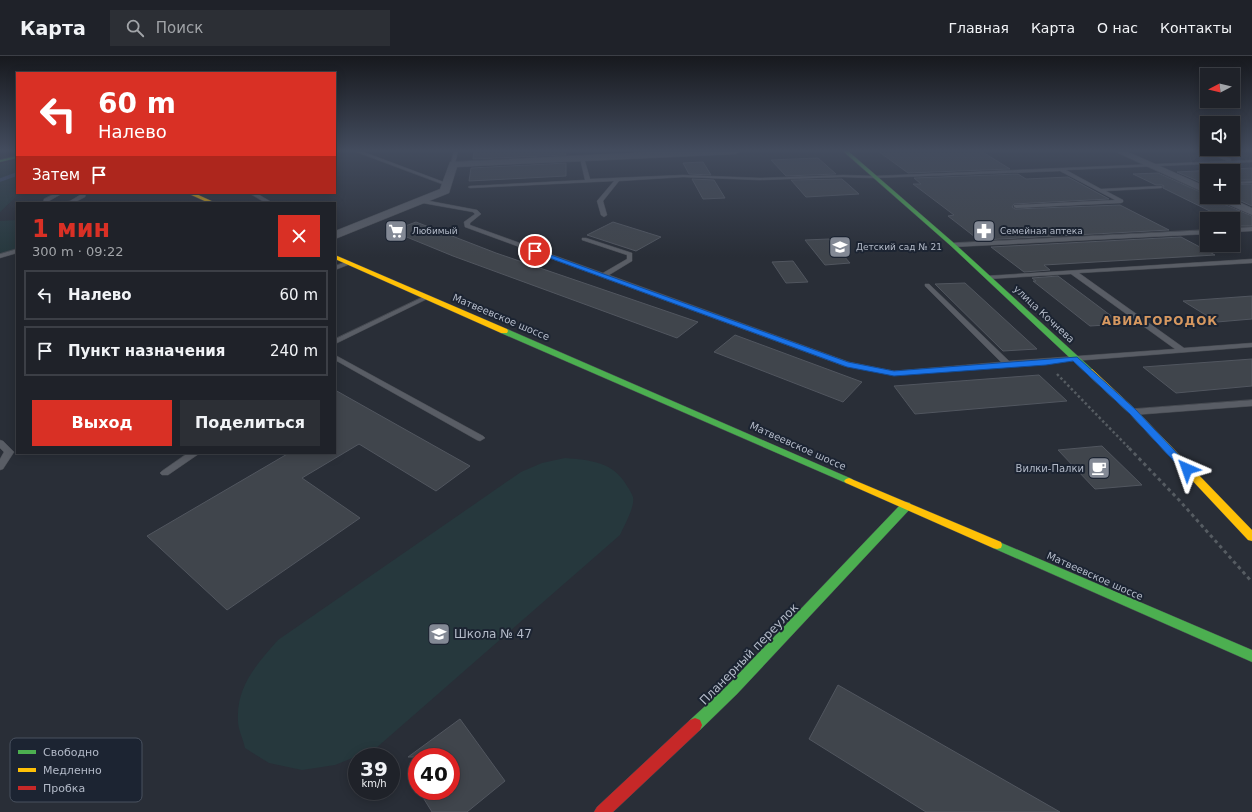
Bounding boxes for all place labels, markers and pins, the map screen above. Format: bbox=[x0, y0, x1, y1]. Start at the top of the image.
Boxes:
supermarket icon: Любимый bbox=[383, 218, 409, 244]
pharmacy icon: Семейная аптека bbox=[971, 218, 997, 244]
place label: Любимый bbox=[412, 226, 458, 236]
place label: Семейная аптека bbox=[1000, 226, 1083, 236]
pin bbox=[518, 234, 552, 268]
school or university icon: Детский сад № 21 bbox=[827, 234, 853, 260]
place label: Детский сад № 21 bbox=[856, 242, 942, 252]
cafe icon: Вилки-Палки bbox=[1086, 455, 1112, 481]
place label: Вилки-Палки bbox=[1016, 463, 1084, 474]
school or university icon: Школа № 47 bbox=[426, 621, 452, 647]
place label: Школа № 47 bbox=[454, 627, 532, 641]

